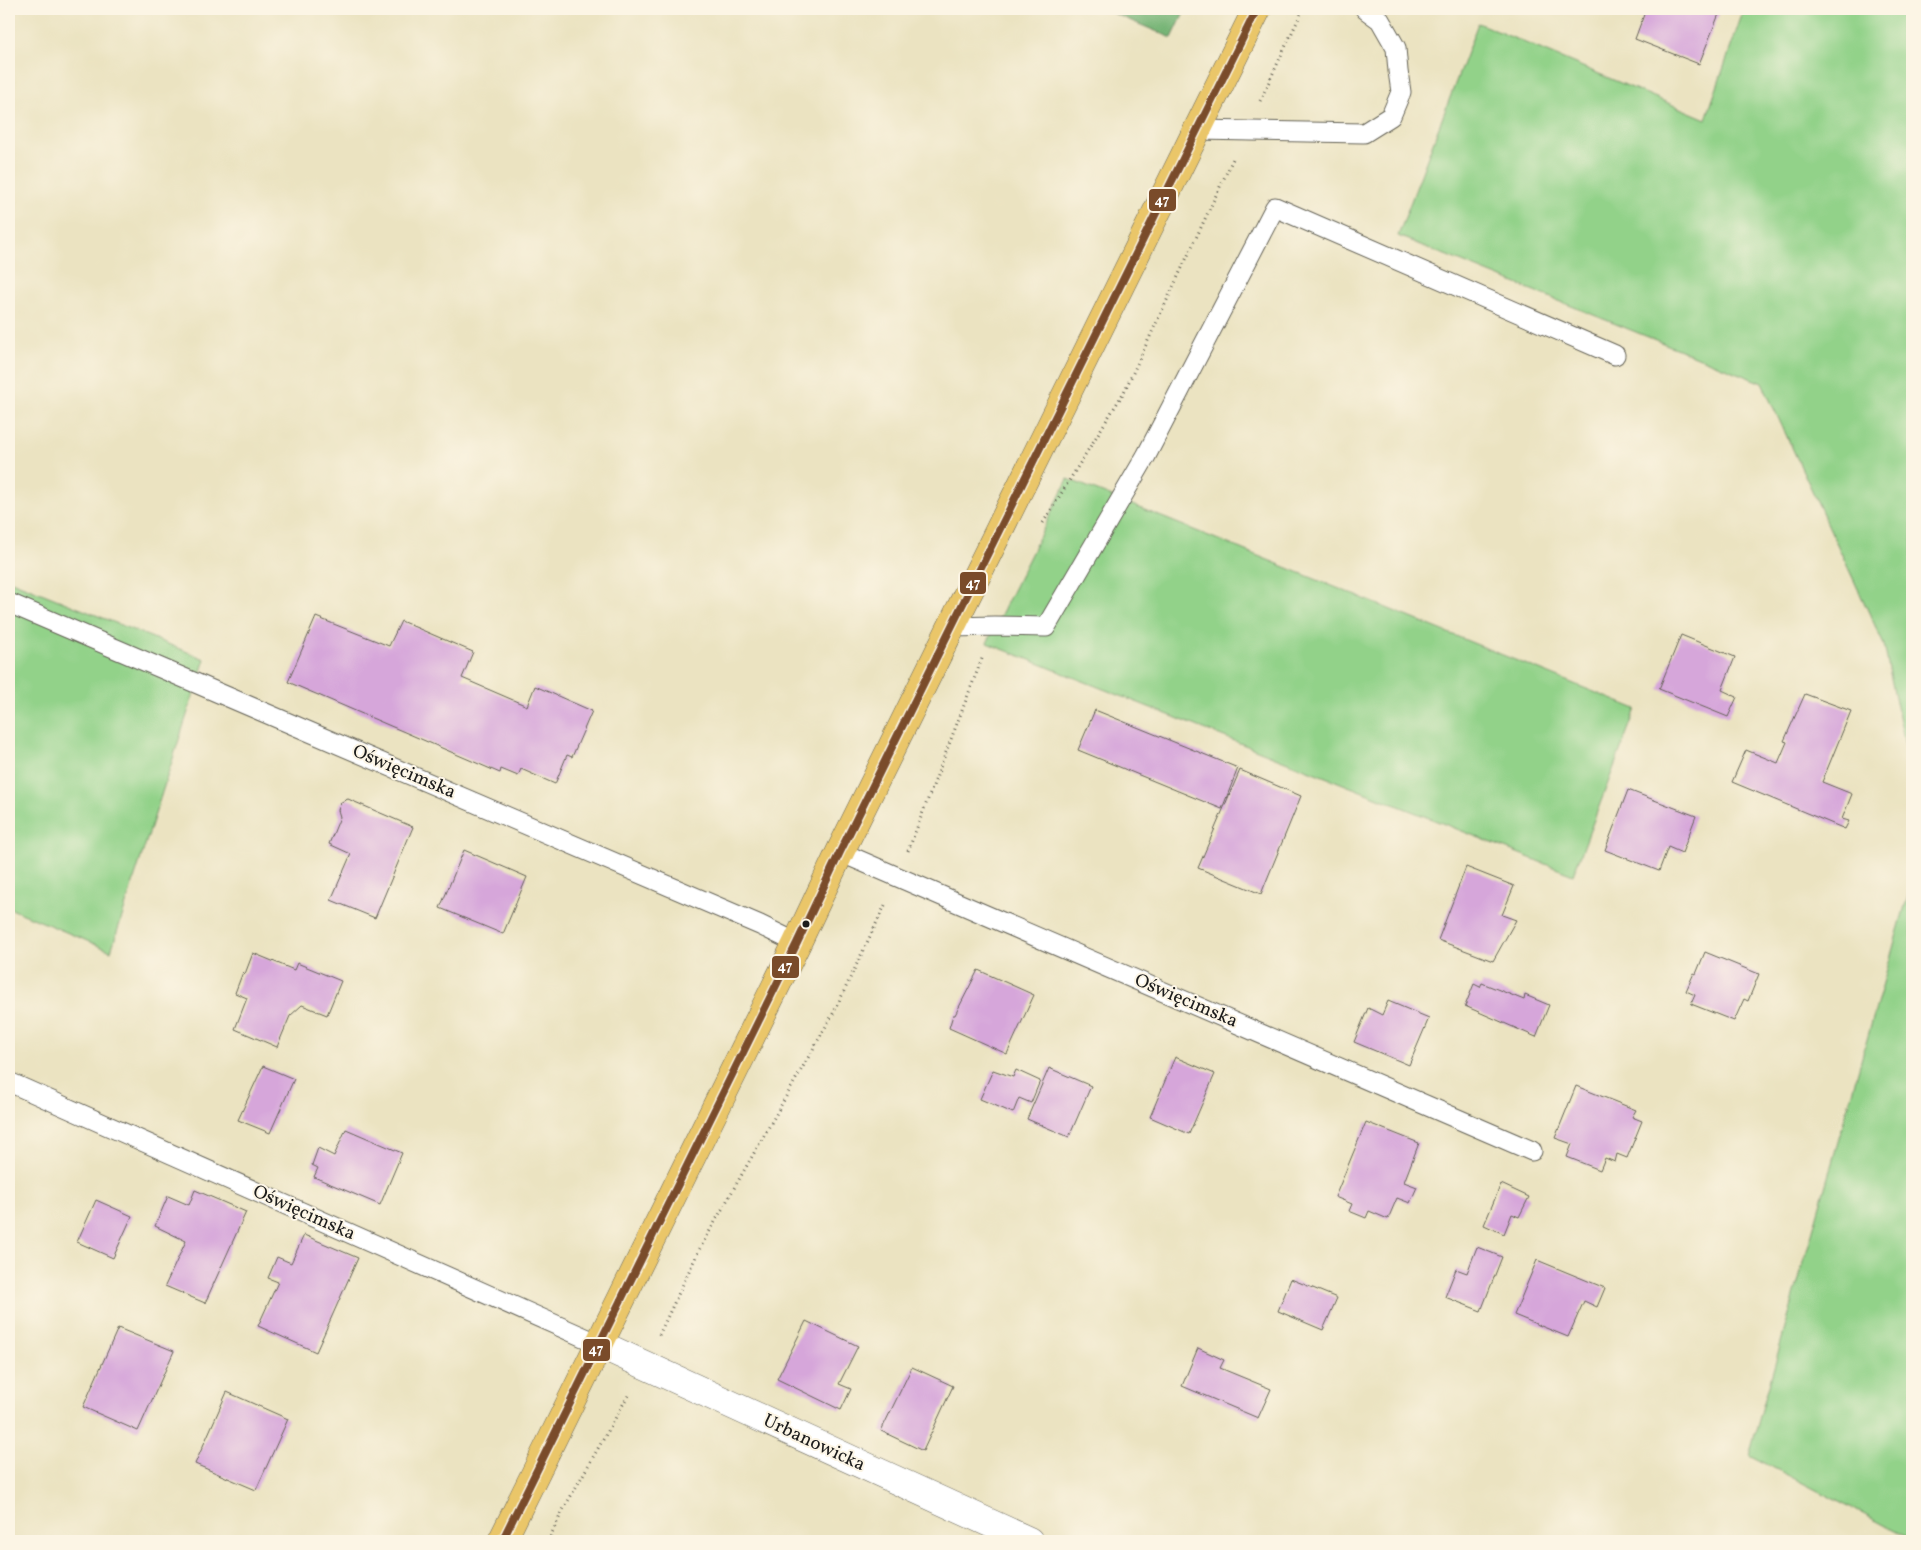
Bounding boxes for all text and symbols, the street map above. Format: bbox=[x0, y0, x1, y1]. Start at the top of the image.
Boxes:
line badge: 47 bbox=[1148, 188, 1177, 212]
text: 47 bbox=[1154, 192, 1170, 211]
line badge: 47 bbox=[959, 571, 987, 595]
text: 47 bbox=[965, 575, 981, 594]
street label: Oświęcimska bbox=[348, 739, 460, 805]
unlabelled marker bbox=[801, 919, 811, 929]
line badge: 47 bbox=[771, 955, 800, 979]
text: 47 bbox=[777, 958, 793, 977]
street label: Oświęcimska bbox=[1130, 968, 1242, 1034]
street label: Oświęcimska bbox=[248, 1179, 360, 1247]
line badge: 47 bbox=[582, 1338, 611, 1362]
text: 47 bbox=[588, 1341, 604, 1360]
street label: Urbanowicka bbox=[759, 1408, 869, 1478]

